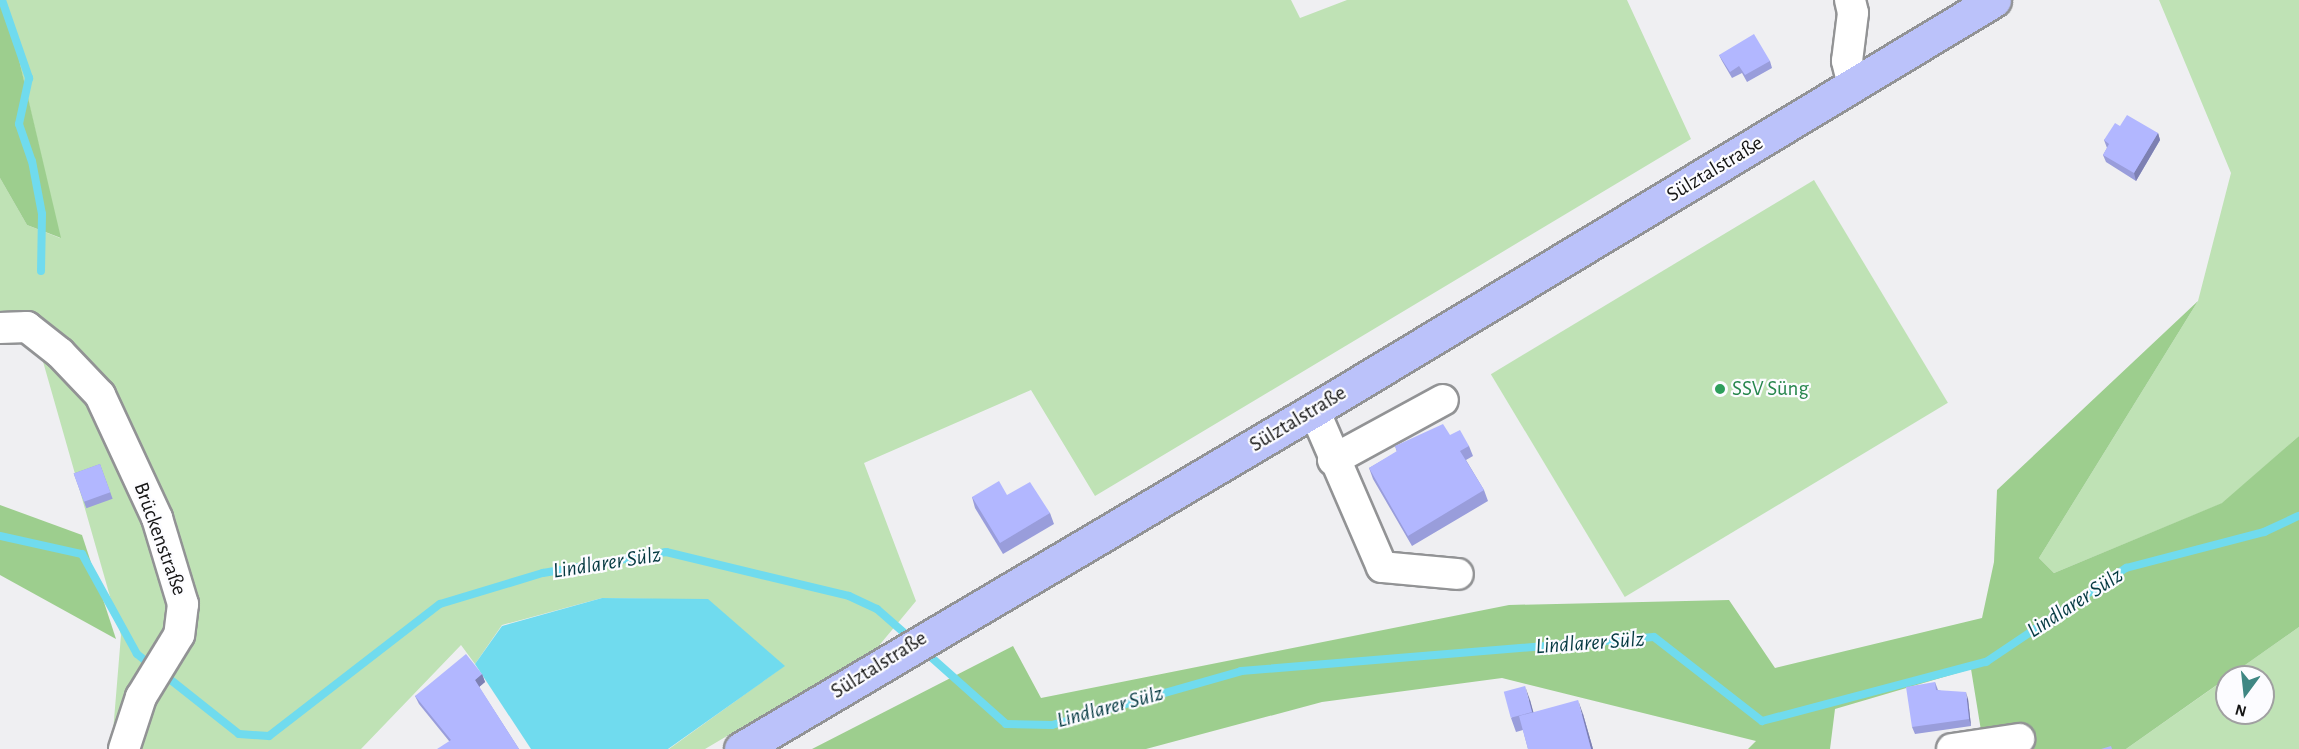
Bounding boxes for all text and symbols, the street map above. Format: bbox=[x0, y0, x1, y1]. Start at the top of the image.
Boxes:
street label: Sülztalstraße bbox=[1662, 130, 1768, 208]
place label: SSV Süng bbox=[1732, 376, 1809, 402]
street label: Sülztalstraße bbox=[1245, 380, 1351, 458]
marker: SSV Süng bbox=[1713, 382, 1727, 396]
street label: Brückenstraße bbox=[128, 479, 192, 599]
water label: Lindlarer Sülz bbox=[551, 541, 663, 585]
water label: Lindlarer Sülz bbox=[2022, 562, 2128, 644]
street label: Sülztalstraße bbox=[826, 626, 932, 704]
water label: Lindlarer Sülz bbox=[1535, 626, 1645, 660]
north arrow bbox=[2215, 665, 2275, 725]
water label: Lindlarer Sülz bbox=[1054, 680, 1166, 734]
text: N bbox=[2233, 701, 2248, 720]

